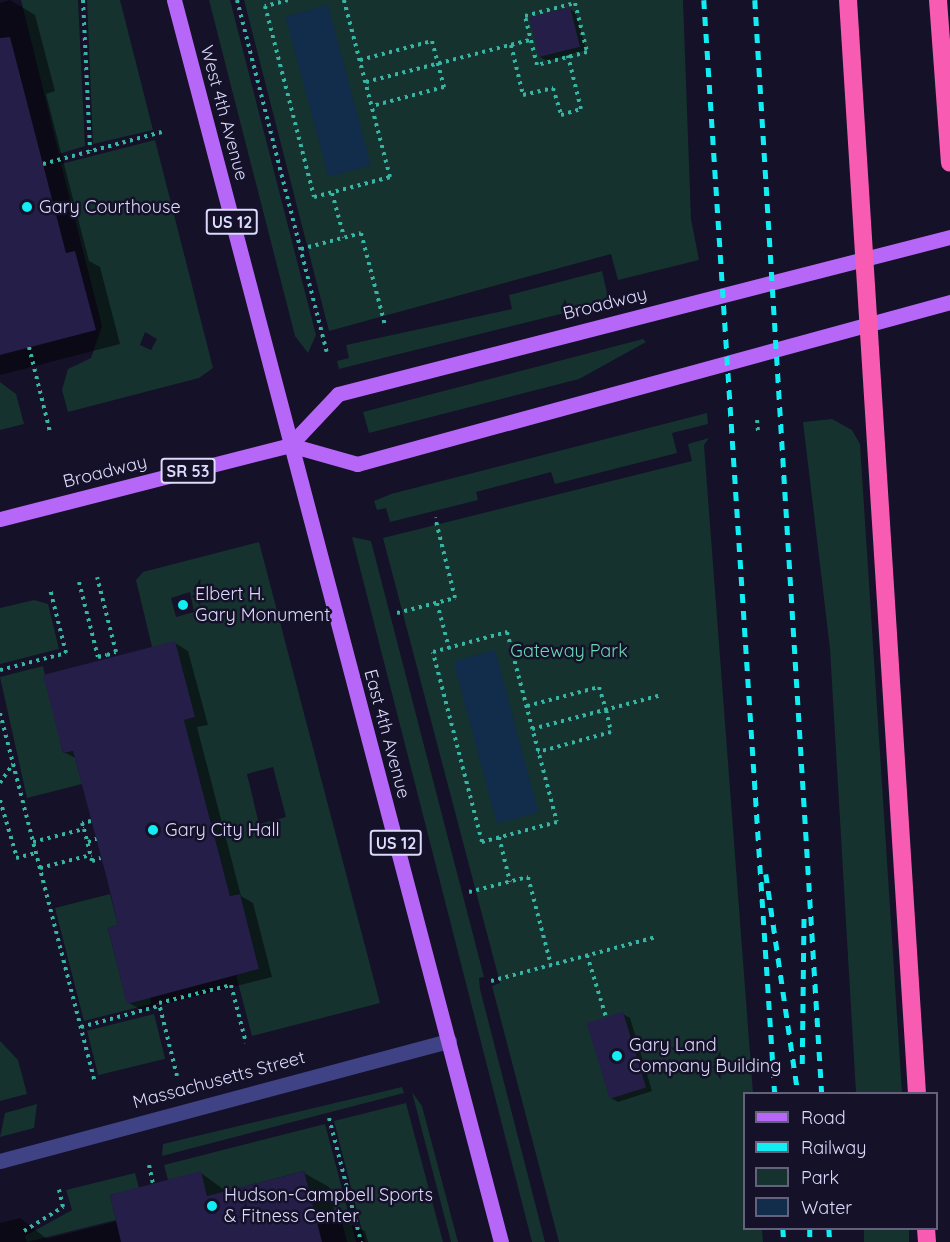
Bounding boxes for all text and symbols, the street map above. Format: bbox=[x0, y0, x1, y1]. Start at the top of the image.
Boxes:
street label: West 4th Avenue bbox=[196, 43, 252, 183]
place label: Gary Courthouse bbox=[39, 196, 181, 218]
marker: Gary Courthouse bbox=[20, 200, 34, 214]
road number: US 12 bbox=[205, 209, 259, 235]
street label: Broadway bbox=[561, 283, 649, 325]
street label: Broadway bbox=[61, 451, 149, 493]
road number: SR 53 bbox=[160, 458, 216, 484]
place label: Elbert H. Gary Monument bbox=[195, 584, 330, 626]
marker: Elbert H. Gary Monument bbox=[176, 598, 190, 612]
park label: Gateway Park bbox=[510, 640, 628, 662]
street label: East 4th Avenue bbox=[359, 667, 415, 801]
place label: Gary City Hall bbox=[165, 819, 280, 841]
marker: Gary City Hall bbox=[146, 823, 160, 837]
road number: US 12 bbox=[369, 830, 423, 856]
place label: Gary Land Company Building bbox=[629, 1035, 781, 1078]
street label: Massachusetts Street bbox=[131, 1047, 307, 1113]
marker: Gary Land Company Building bbox=[610, 1049, 624, 1063]
legend bbox=[743, 1092, 938, 1230]
text: Road bbox=[801, 1106, 846, 1129]
text: Railway bbox=[801, 1136, 867, 1159]
text: Park bbox=[801, 1166, 839, 1189]
place label: Hudson-Campbell Sports & Fitness Center bbox=[224, 1185, 433, 1228]
text: Water bbox=[801, 1196, 852, 1219]
marker: Hudson-Campbell Sports & Fitness Center bbox=[205, 1199, 219, 1213]

